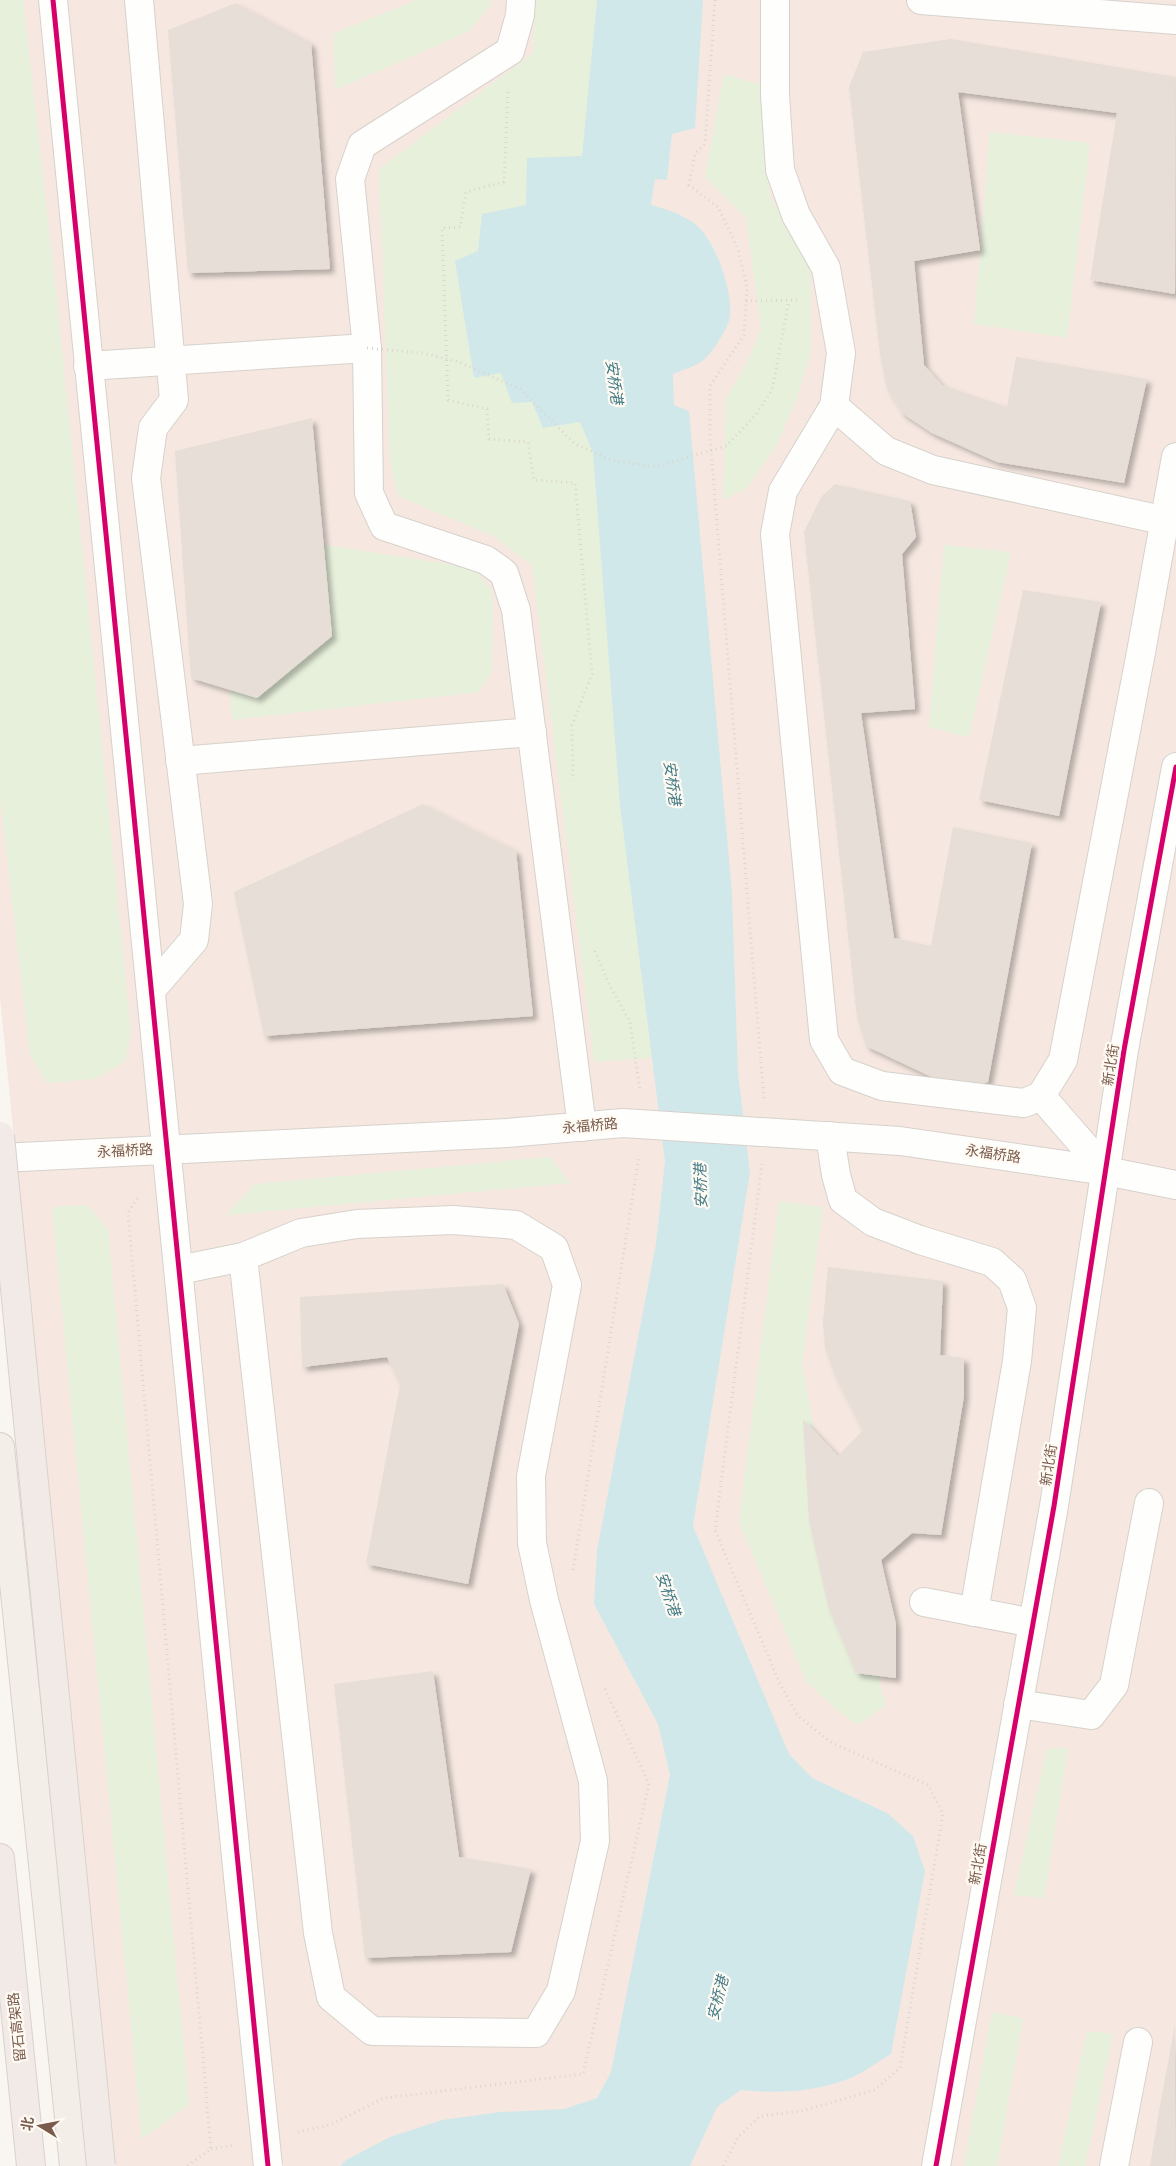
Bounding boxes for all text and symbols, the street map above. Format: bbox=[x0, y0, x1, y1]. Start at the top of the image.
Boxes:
water label: 安桥港 bbox=[601, 358, 627, 408]
water label: 安桥港 bbox=[659, 759, 685, 809]
street label: 新北街 bbox=[1098, 1043, 1124, 1087]
street label: 永福桥路 bbox=[561, 1114, 619, 1138]
street label: 永福桥路 bbox=[97, 1140, 153, 1162]
street label: 永福桥路 bbox=[964, 1141, 1022, 1167]
water label: 安桥港 bbox=[690, 1161, 712, 1209]
street label: 新北街 bbox=[1036, 1443, 1062, 1487]
water label: 安桥港 bbox=[651, 1569, 685, 1620]
street label: 新北街 bbox=[965, 1842, 991, 1886]
water label: 安桥港 bbox=[703, 1972, 734, 2022]
street label: 留石高架路 bbox=[4, 1991, 30, 2063]
north arrow bbox=[15, 2101, 65, 2151]
text: 北 bbox=[17, 2115, 38, 2132]

